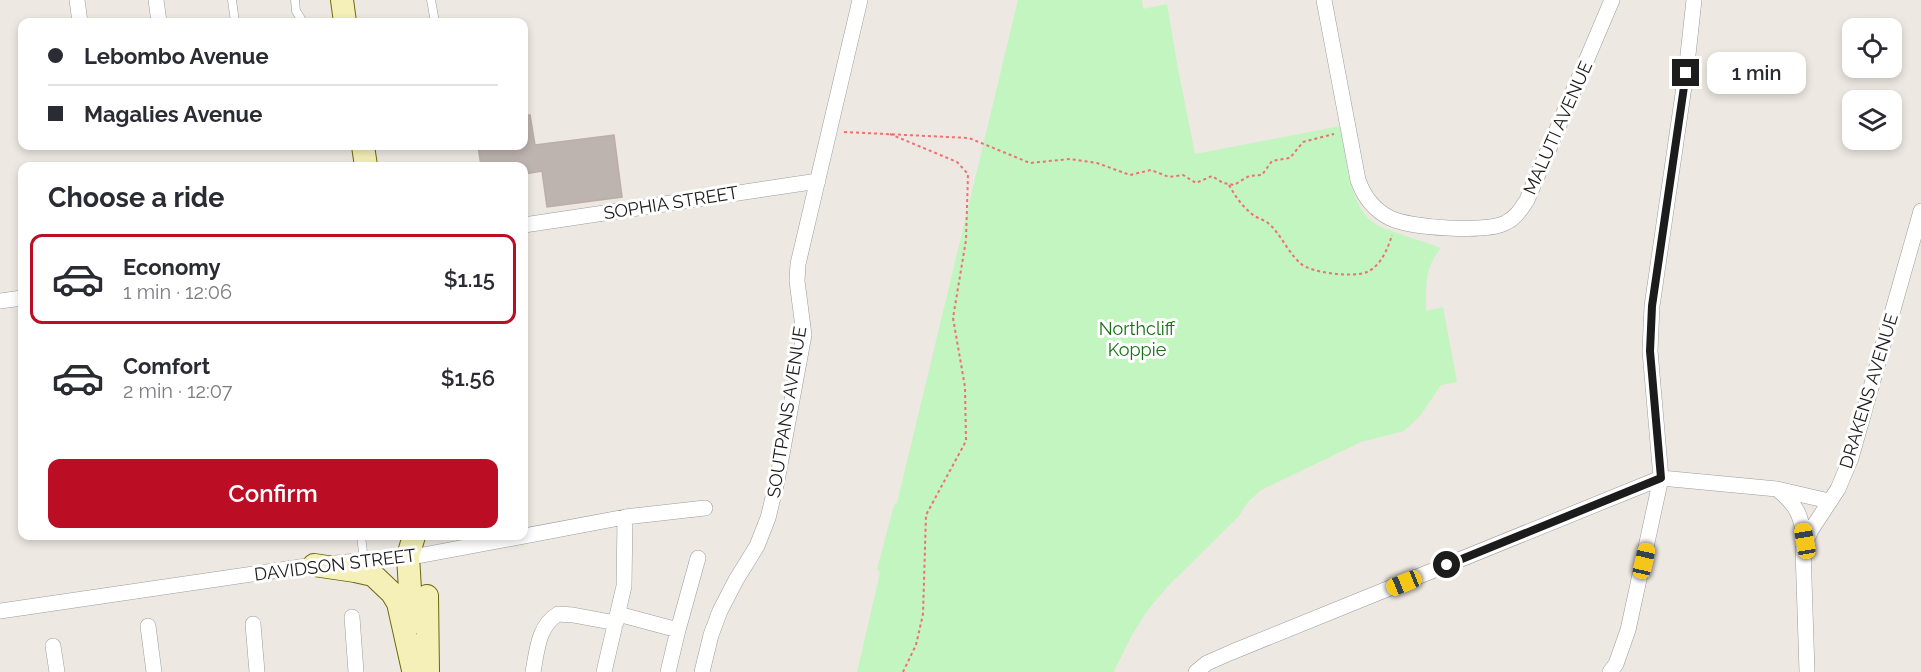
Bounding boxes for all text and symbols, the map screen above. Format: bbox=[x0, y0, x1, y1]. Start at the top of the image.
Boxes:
map controls bbox=[1842, 18, 1902, 150]
button: locate bbox=[1842, 18, 1902, 78]
text: Lebombo Avenue bbox=[84, 43, 269, 69]
callout: 1 min bbox=[1707, 52, 1806, 94]
street label: MALUTI AVENUE bbox=[1519, 58, 1596, 198]
route end bbox=[1672, 59, 1699, 86]
text: 1 min bbox=[1732, 61, 1781, 85]
button: layers bbox=[1842, 90, 1902, 150]
text: Magalies Avenue bbox=[84, 101, 262, 127]
street label: SOPHIA STREET bbox=[602, 181, 740, 224]
text: Choose a ride bbox=[48, 182, 224, 213]
icon: car bbox=[51, 252, 105, 306]
text: Economy bbox=[123, 254, 221, 280]
text: $1.15 bbox=[444, 266, 495, 292]
text: 1 min · 12:06 bbox=[123, 280, 232, 304]
street label: DRAKENS AVENUE bbox=[1835, 311, 1902, 471]
park label: Northcliff Koppie bbox=[1099, 318, 1176, 360]
street label: SOUTPANS AVENUE bbox=[763, 325, 810, 499]
icon: car bbox=[51, 351, 105, 405]
text: Comfort bbox=[123, 353, 210, 379]
text: $1.56 bbox=[441, 365, 495, 391]
text: 2 min · 12:07 bbox=[123, 379, 232, 403]
button: Confirm bbox=[48, 459, 498, 528]
car bbox=[1793, 522, 1817, 560]
car bbox=[1631, 541, 1657, 581]
street label: DAVIDSON STREET bbox=[253, 544, 417, 585]
route start bbox=[1433, 551, 1460, 578]
car bbox=[1384, 568, 1424, 598]

